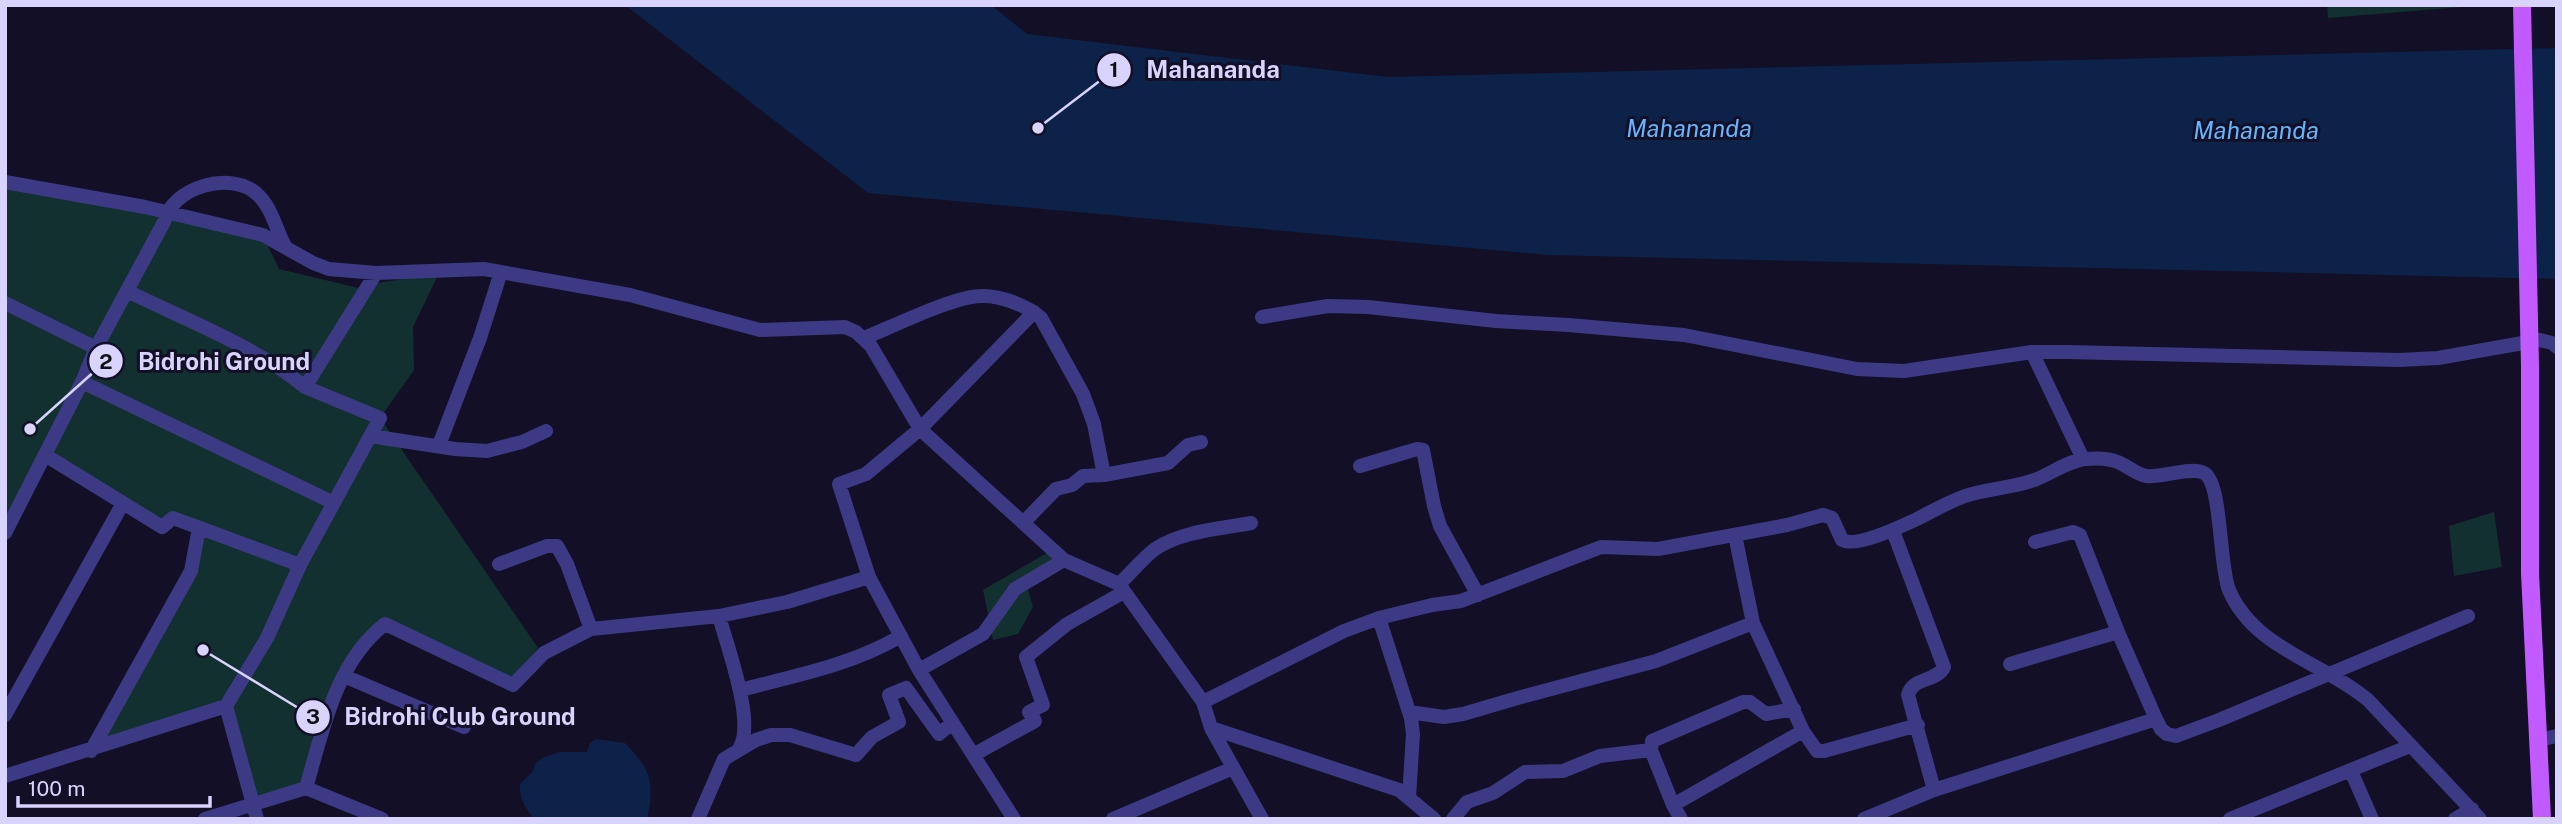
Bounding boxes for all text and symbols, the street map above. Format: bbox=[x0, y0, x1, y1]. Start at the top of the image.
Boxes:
callout: Mahananda bbox=[1097, 47, 1293, 92]
text: Mahananda bbox=[1146, 55, 1280, 83]
text: 1 bbox=[1110, 57, 1119, 82]
water label: Mahananda bbox=[1626, 114, 1752, 142]
water label: Mahananda bbox=[2193, 116, 2319, 144]
callout: Bidrohi Ground bbox=[89, 339, 324, 384]
text: Bidrohi Ground bbox=[138, 347, 310, 375]
text: 2 bbox=[99, 349, 113, 374]
callout: Bidrohi Club Ground bbox=[296, 694, 590, 739]
text: Bidrohi Club Ground bbox=[344, 702, 576, 730]
text: 3 bbox=[306, 704, 320, 729]
scale bar bbox=[18, 764, 210, 808]
text: 100 m bbox=[28, 776, 85, 801]

